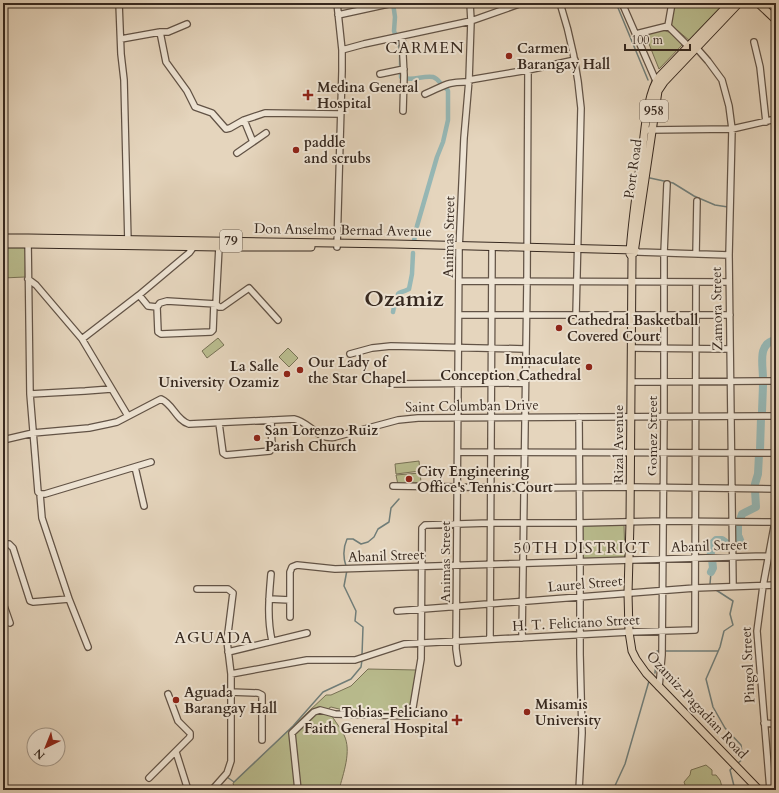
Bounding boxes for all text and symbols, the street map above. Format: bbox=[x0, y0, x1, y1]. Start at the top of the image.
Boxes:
scale bar bbox=[625, 26, 690, 52]
text: 100 m bbox=[631, 32, 664, 48]
district label: CARMEN bbox=[385, 37, 465, 59]
place label: Carmen Barangay Hall bbox=[517, 39, 610, 74]
marker: Carmen Barangay Hall bbox=[504, 51, 514, 61]
place label: Medina General Hospital bbox=[317, 78, 418, 113]
marker: Medina General Hospital bbox=[302, 89, 314, 101]
road number: 958 bbox=[640, 100, 668, 122]
place label: paddle and scrubs bbox=[304, 133, 371, 168]
street label: Port Road bbox=[619, 137, 647, 200]
marker: paddle and scrubs bbox=[291, 145, 301, 155]
street label: Animas Street bbox=[439, 195, 459, 278]
street label: Don Anselmo Bernad Avenue bbox=[254, 219, 432, 241]
road number: 79 bbox=[220, 230, 242, 252]
street label: Zamora Street bbox=[707, 266, 727, 351]
district label: Ozamiz bbox=[364, 284, 444, 314]
place label: Cathedral Basketball Covered Court bbox=[567, 311, 698, 346]
marker: Cathedral Basketball Covered Court bbox=[554, 323, 564, 333]
place label: Immaculate Conception Cathedral bbox=[440, 350, 581, 385]
place label: Our Lady of the Star Chapel bbox=[308, 353, 406, 388]
place label: La Salle University Ozamiz bbox=[158, 357, 279, 392]
marker: Immaculate Conception Cathedral bbox=[584, 362, 594, 372]
marker: Our Lady of the Star Chapel bbox=[295, 365, 305, 375]
marker: La Salle University Ozamiz bbox=[282, 369, 292, 379]
street label: Saint Columban Drive bbox=[405, 395, 539, 417]
street label: Gomez Street bbox=[643, 395, 662, 476]
street label: Rizal Avenue bbox=[609, 405, 628, 483]
place label: San Lorenzo Ruiz Parish Church bbox=[265, 421, 378, 456]
marker: San Lorenzo Ruiz Parish Church bbox=[252, 433, 262, 443]
place label: City Engineering Office's Tennis Court bbox=[417, 462, 553, 497]
marker: City Engineering Office's Tennis Court bbox=[404, 474, 414, 484]
street label: Animas Street bbox=[436, 520, 455, 603]
street label: Abanil Street bbox=[670, 535, 748, 557]
district label: 50TH DISTRICT bbox=[513, 537, 651, 559]
street label: Abanil Street bbox=[347, 545, 425, 567]
street label: Laurel Street bbox=[547, 571, 624, 597]
street label: H. T. Feliciano Street bbox=[512, 610, 641, 636]
street label: Pingol Street bbox=[736, 626, 759, 704]
district label: AGUADA bbox=[175, 627, 253, 649]
street label: Ozamiz-Pagadian Road bbox=[642, 647, 752, 763]
place label: Aguada Barangay Hall bbox=[184, 683, 277, 718]
marker: Aguada Barangay Hall bbox=[171, 695, 181, 705]
place label: Misamis University bbox=[535, 695, 601, 730]
place label: Tobias-Feliciano Faith General Hospital bbox=[304, 703, 448, 738]
marker: Misamis University bbox=[522, 707, 532, 717]
marker: Tobias-Feliciano Faith General Hospital bbox=[451, 714, 463, 726]
north arrow bbox=[26, 727, 66, 767]
text: N bbox=[31, 745, 48, 763]

